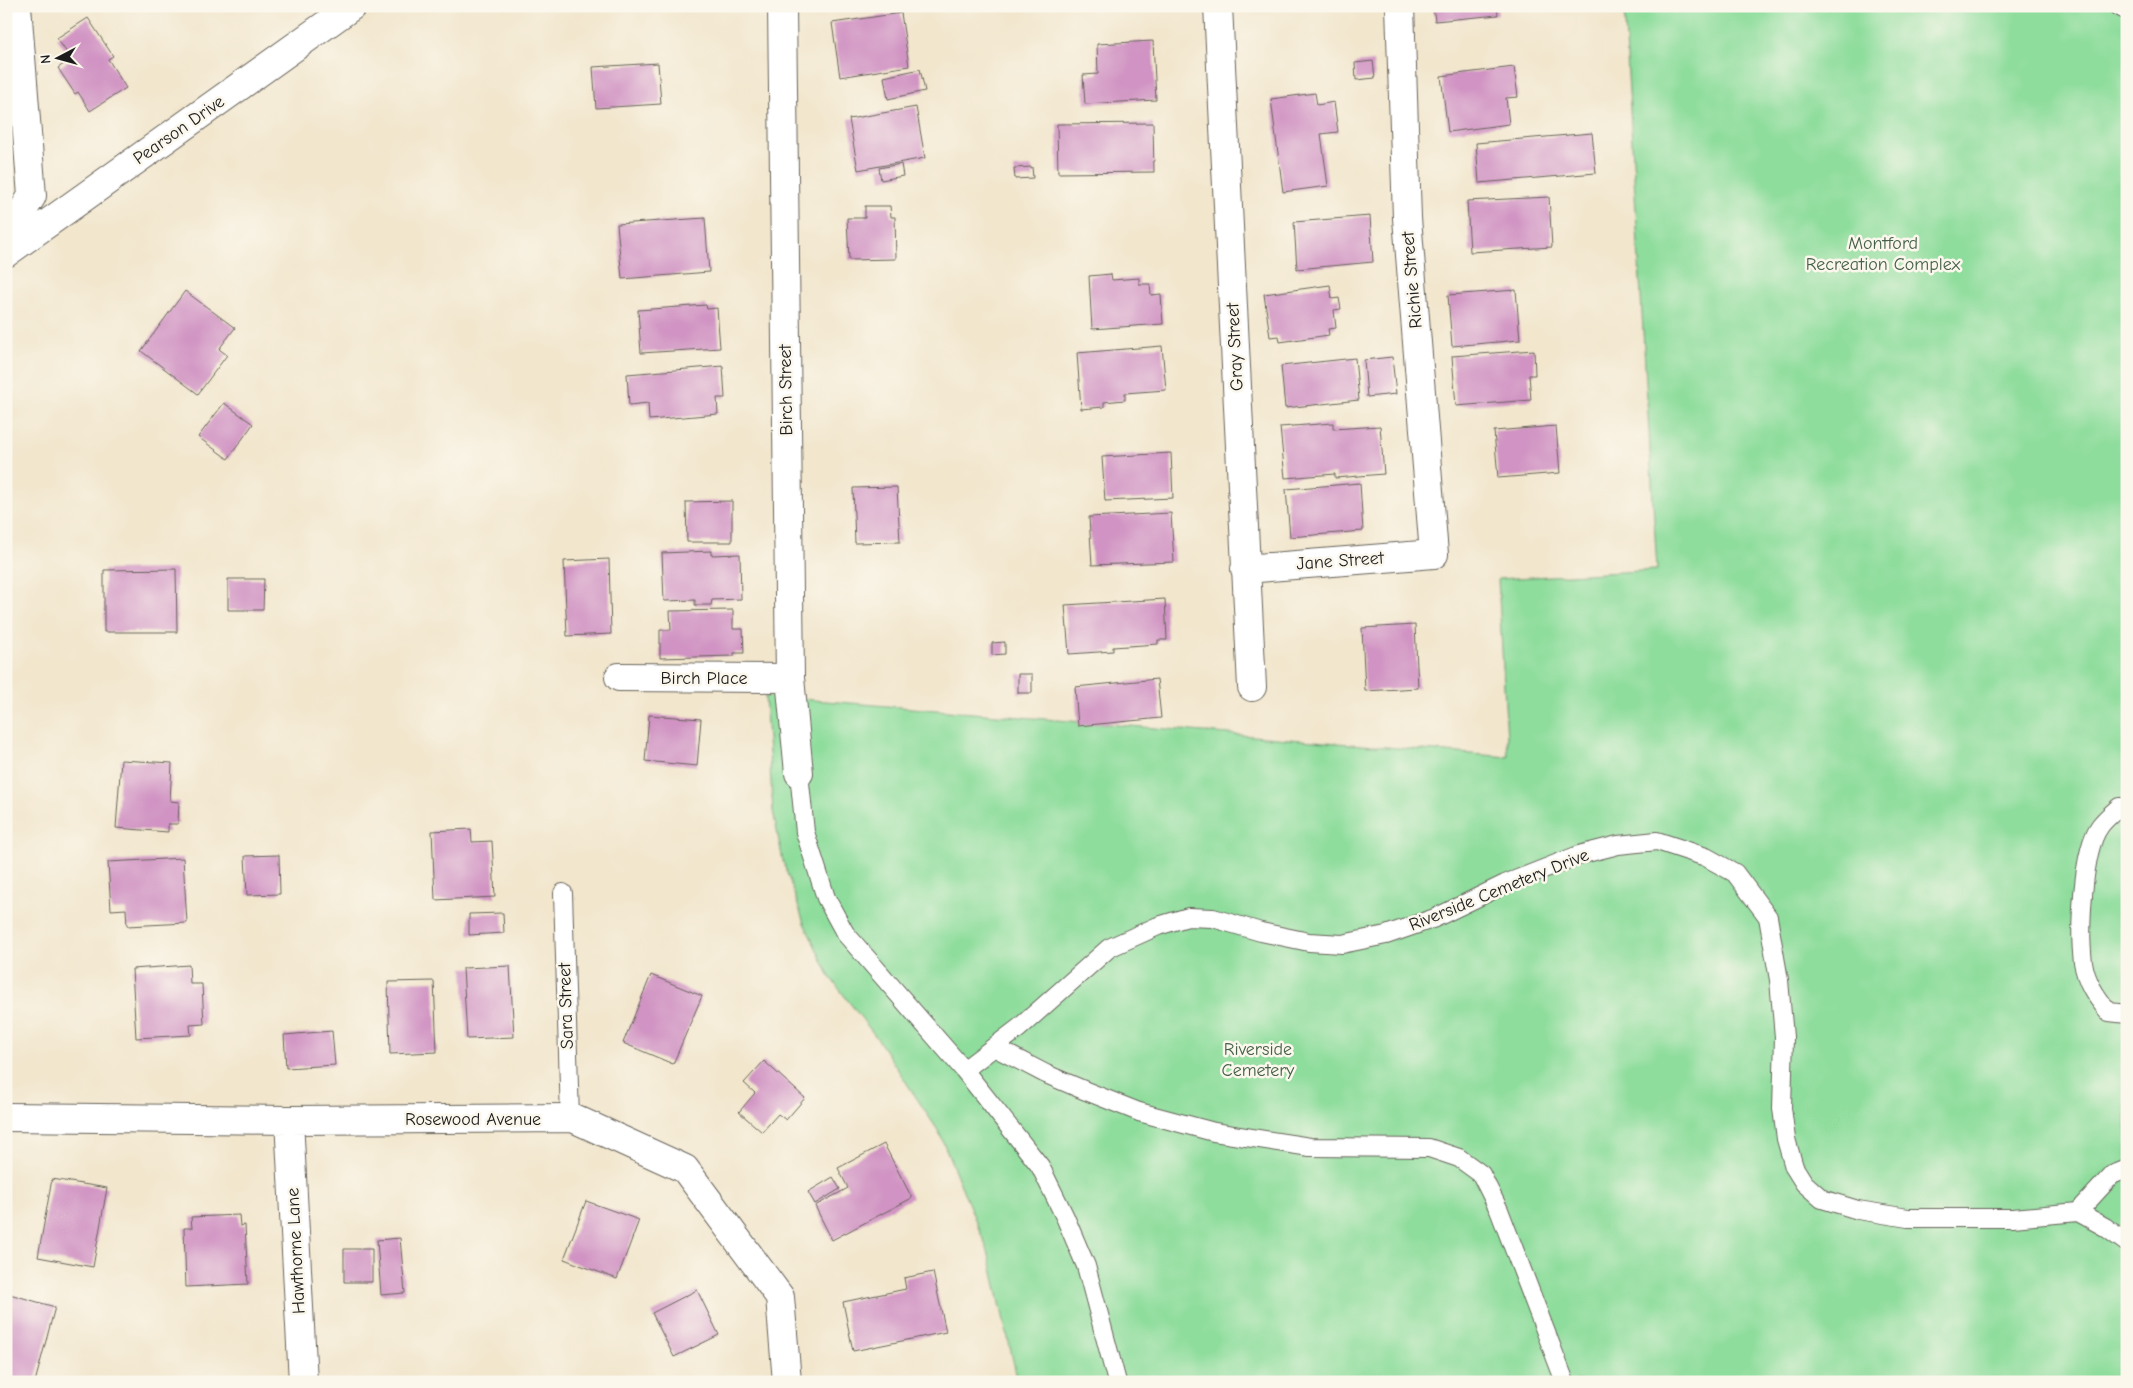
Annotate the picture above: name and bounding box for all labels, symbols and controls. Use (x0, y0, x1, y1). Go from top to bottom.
north arrow (32, 32, 82, 82)
text: N (37, 54, 54, 65)
street label: Pearson Drive (129, 91, 229, 169)
street label: Richie Street (1397, 230, 1427, 329)
park label: Montford Recreation Complex (1806, 233, 1961, 275)
street label: Gray Street (1222, 302, 1248, 392)
street label: Birch Street (775, 343, 797, 436)
street label: Jane Street (1296, 547, 1385, 575)
street label: Birch Place (660, 668, 748, 689)
street label: Riverside Cemetery Drive (1406, 844, 1592, 936)
street label: Sara Street (554, 962, 578, 1050)
park label: Riverside Cemetery (1222, 1039, 1295, 1081)
street label: Rosewood Avenue (405, 1109, 541, 1130)
street label: Hawthorne Lane (282, 1187, 310, 1315)

